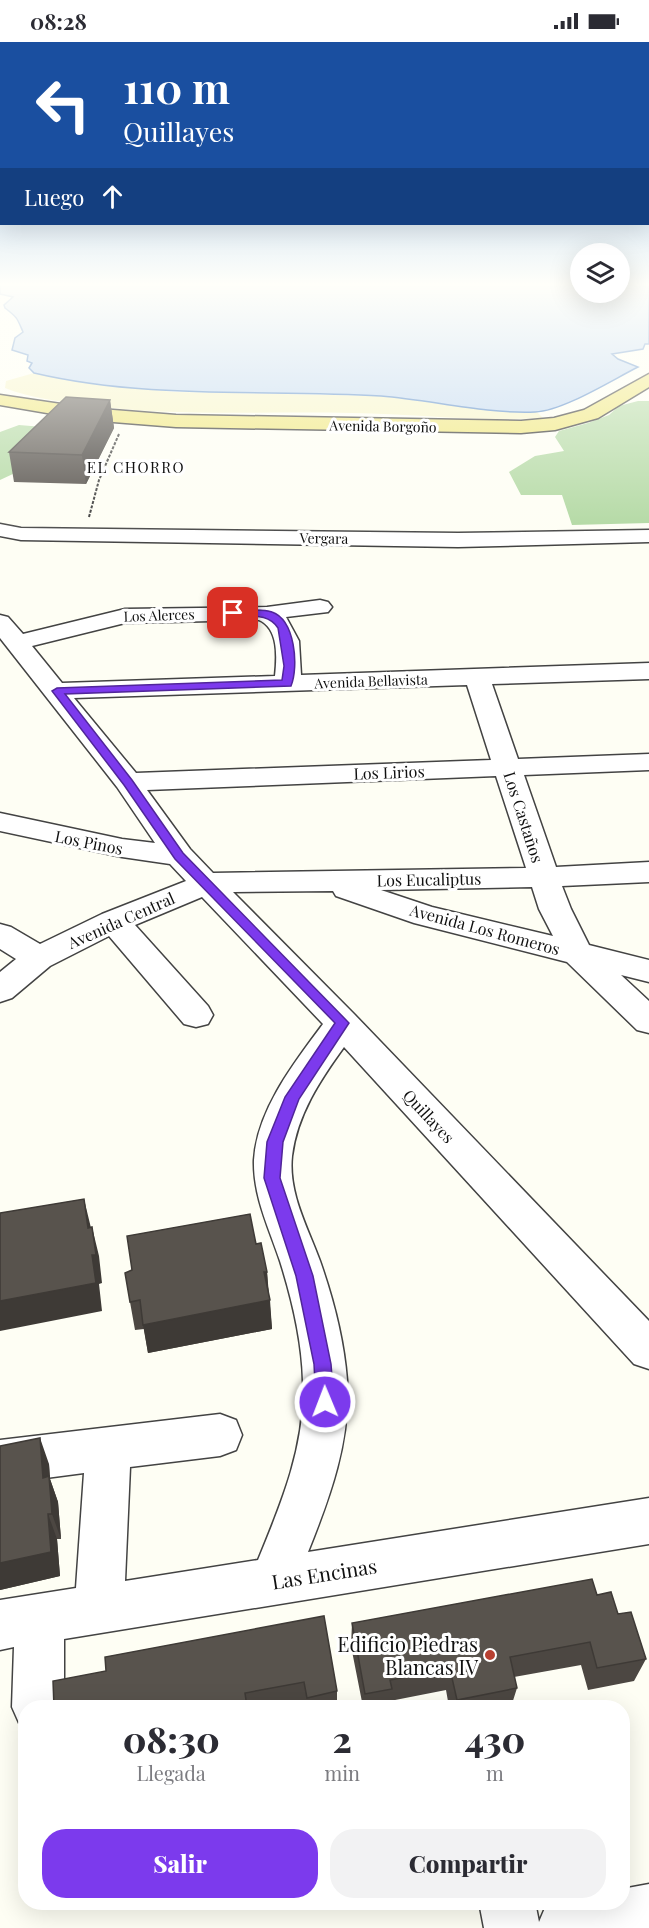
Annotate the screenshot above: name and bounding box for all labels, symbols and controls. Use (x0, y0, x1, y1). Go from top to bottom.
text: 08:28 (30, 6, 87, 36)
text: 110 m (123, 59, 230, 115)
icon: left (24, 66, 102, 144)
text: Quillayes (123, 113, 234, 149)
icon: ahead (96, 180, 129, 213)
text: Luego (24, 182, 84, 212)
map controls (570, 243, 630, 303)
button: layers (570, 243, 630, 303)
street label: Avenida Borgoño (328, 416, 437, 436)
district label: EL CHORRO (87, 457, 185, 477)
street label: Vergara (298, 528, 349, 548)
pin (207, 587, 258, 638)
icon: arrive (216, 596, 249, 629)
street label: Los Alerces (123, 604, 195, 626)
street label: Avenida Bellavista (313, 670, 428, 693)
street label: Los Lirios (353, 760, 425, 784)
street label: Los Castaños (499, 769, 549, 865)
street label: Los Pinos (53, 825, 125, 859)
street label: Los Eucaliptus (376, 868, 482, 890)
street label: Avenida Central (63, 887, 178, 953)
street label: Avenida Los Romeros (407, 899, 562, 959)
street label: Quillayes (399, 1085, 459, 1147)
position arrow (293, 1370, 357, 1434)
street label: Las Encinas (269, 1551, 379, 1595)
place label: Edificio Piedras Blancas IV (337, 1630, 478, 1680)
marker: Edificio Piedras Blancas IV (483, 1648, 497, 1662)
text: 08:30 (123, 1714, 220, 1762)
text: 2 (332, 1714, 352, 1762)
text: 430 (465, 1714, 525, 1762)
text: Llegada (137, 1759, 206, 1786)
text: min (324, 1759, 360, 1786)
text: m (486, 1759, 504, 1786)
button: Salir (42, 1829, 318, 1898)
button: Compartir (330, 1829, 606, 1898)

